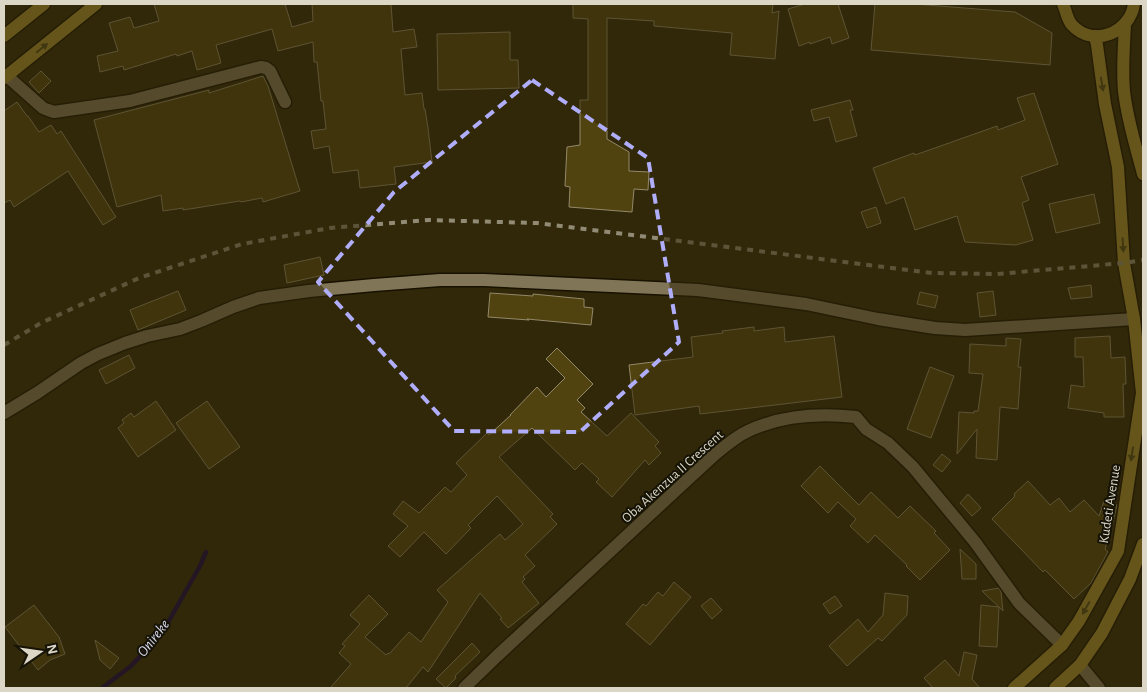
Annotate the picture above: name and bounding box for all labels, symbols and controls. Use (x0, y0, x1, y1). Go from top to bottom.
one-way arrow (35, 42, 48, 53)
one-way arrow (1098, 77, 1106, 93)
one-way arrow (1119, 237, 1127, 253)
street label: Oba Akenzua II Crescent (619, 427, 726, 526)
one-way arrow (1128, 447, 1136, 463)
street label: Kudeti Avenue (1097, 464, 1123, 544)
one-way arrow (1082, 600, 1090, 615)
water label: Onireke (134, 617, 173, 660)
north arrow (15, 627, 65, 677)
text: N (44, 643, 60, 656)

